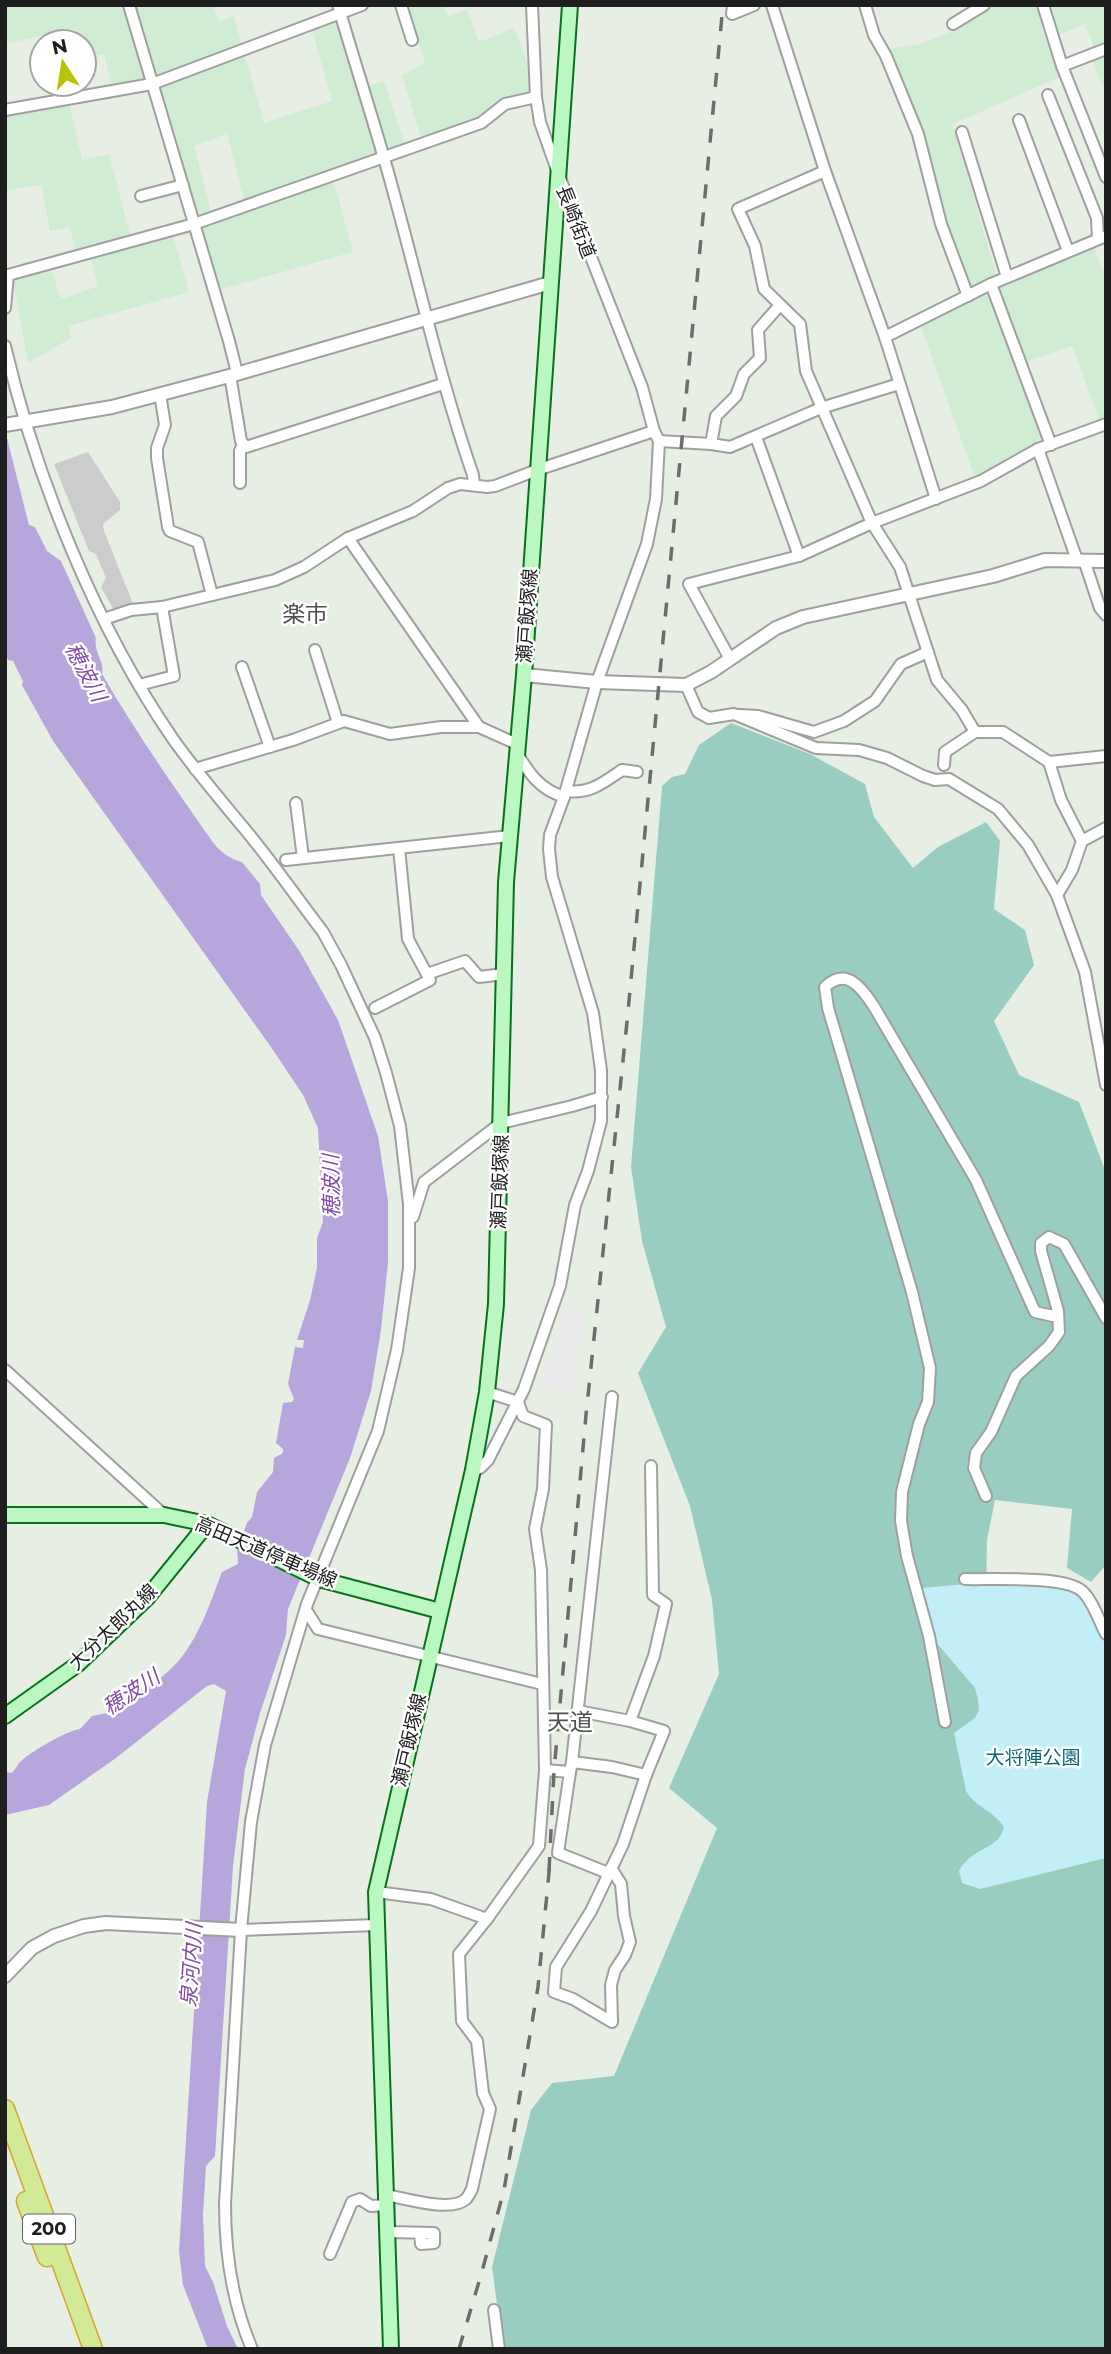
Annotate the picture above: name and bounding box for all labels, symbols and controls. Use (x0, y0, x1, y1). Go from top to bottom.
north arrow (28, 28, 98, 98)
text: N (50, 34, 69, 60)
street label: 長崎街道 (552, 182, 600, 262)
street label: 瀬戸飯塚線 (512, 568, 542, 664)
district label: 楽市 (282, 600, 328, 628)
water label: 穂波川 (60, 638, 113, 707)
street label: 瀬戸飯塚線 (487, 1134, 513, 1230)
water label: 穂波川 (318, 1152, 344, 1218)
street label: 高田天道停車場線 (192, 1512, 340, 1592)
street label: 大分太郎丸線 (64, 1579, 162, 1675)
water label: 穂波川 (98, 1663, 166, 1720)
street label: 瀬戸飯塚線 (387, 1691, 431, 1789)
district label: 天道 (547, 1708, 593, 1736)
park label: 大将陣公園 (985, 1746, 1081, 1769)
water label: 泉河内川 (176, 1920, 207, 2008)
road number: 200 (23, 2214, 75, 2244)

